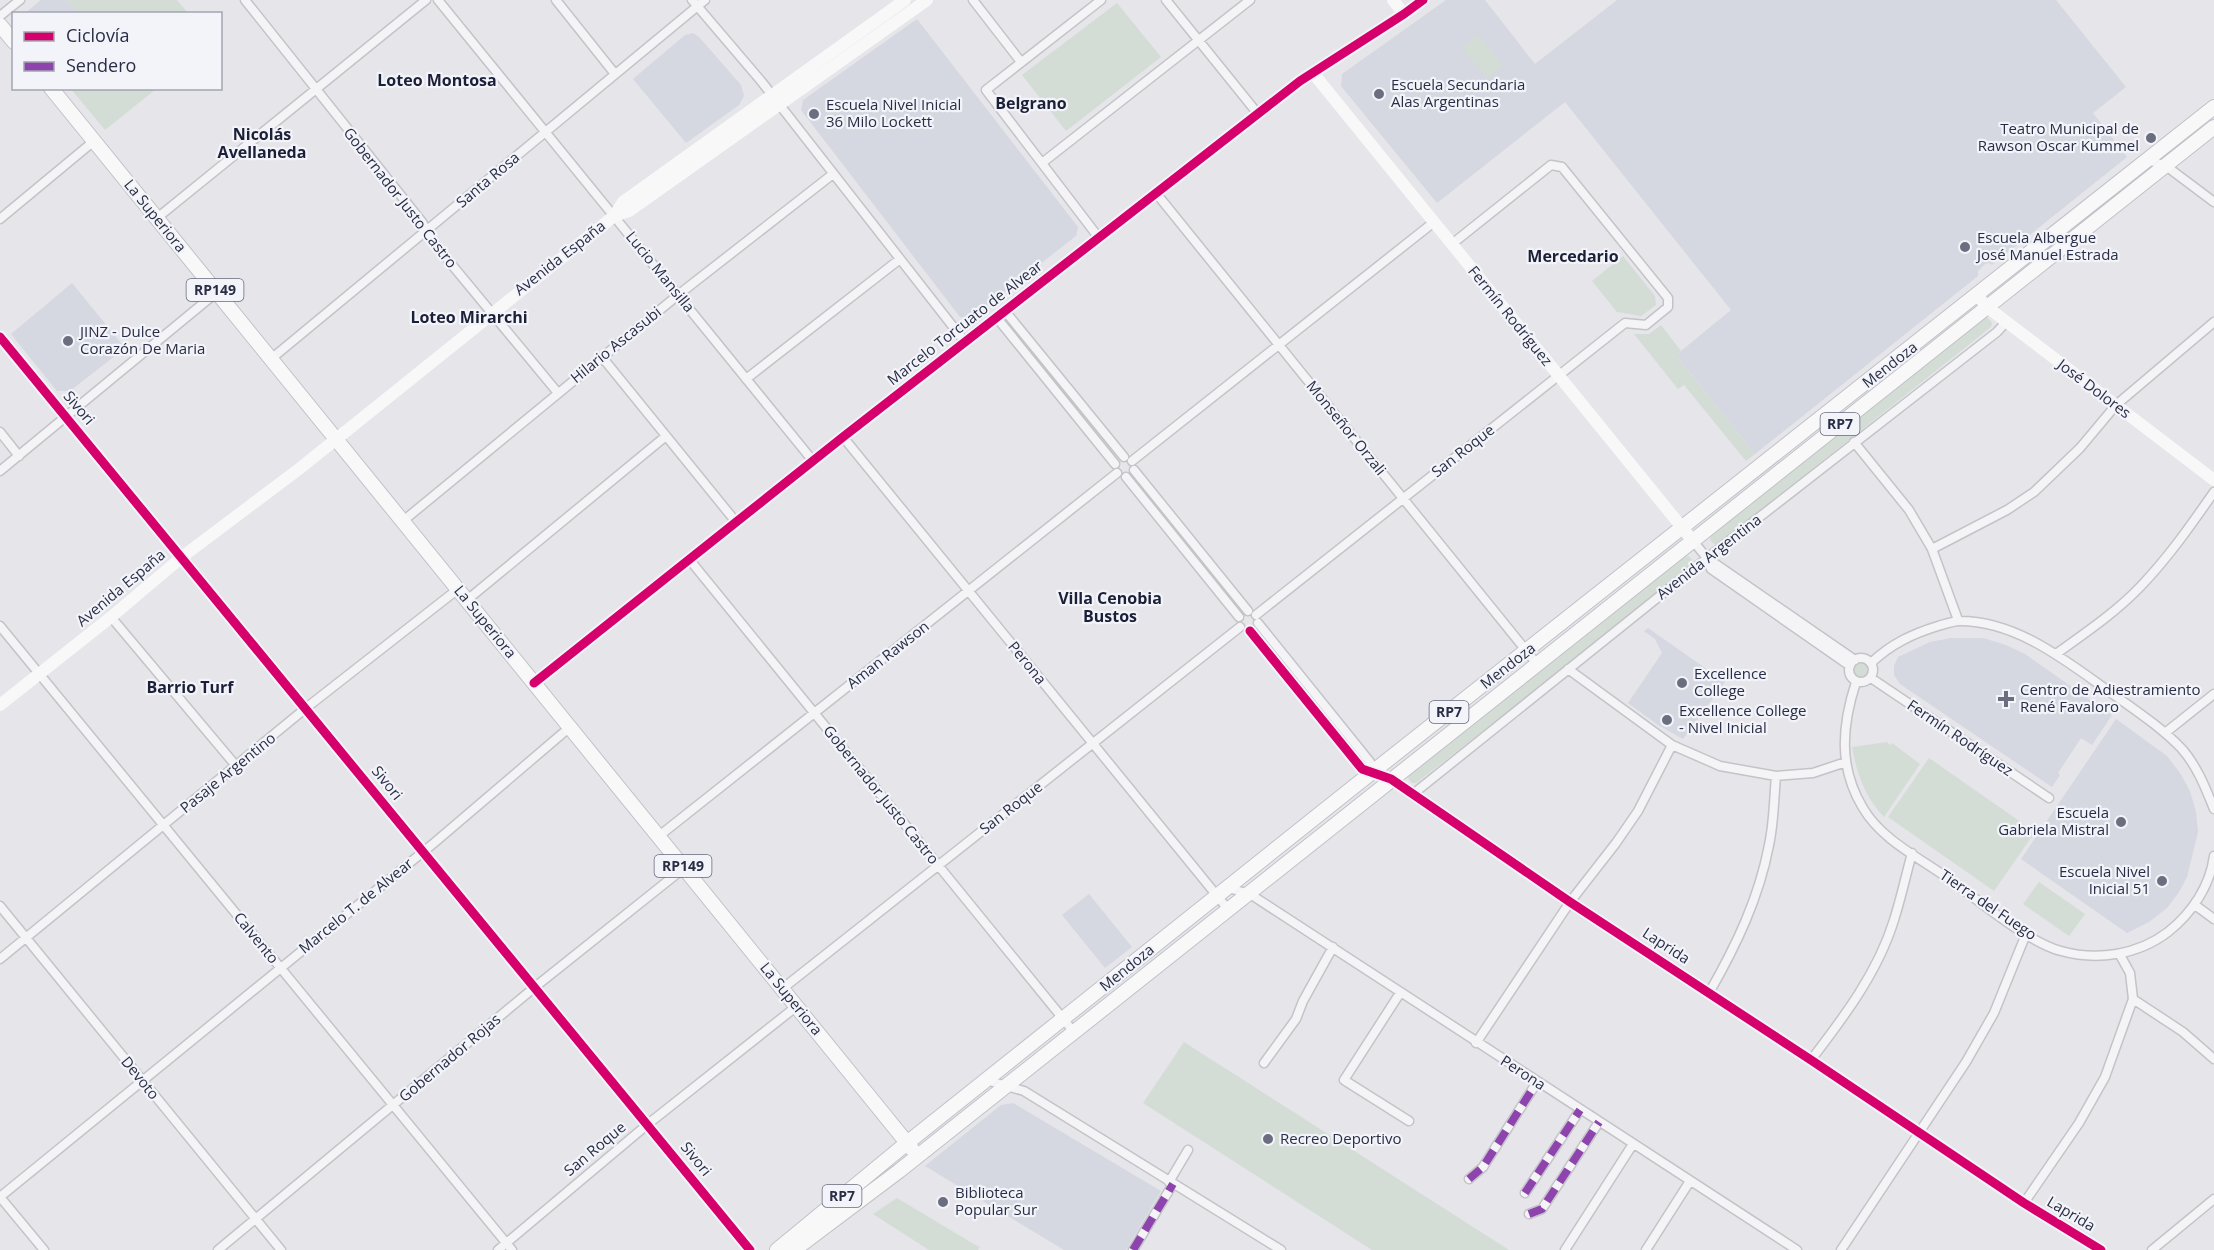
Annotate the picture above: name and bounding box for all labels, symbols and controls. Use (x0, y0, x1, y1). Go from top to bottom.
legend (12, 12, 222, 90)
text: Ciclovía (66, 23, 129, 47)
text: Sendero (66, 53, 136, 77)
district label: Loteo Montosa (377, 69, 497, 91)
place label: Escuela Secundaria Alas Argentinas (1391, 74, 1525, 111)
marker: Escuela Secundaria Alas Argentinas (1372, 87, 1386, 101)
district label: Belgrano (995, 92, 1067, 114)
place label: Escuela Nivel Inicial 36 Milo Lockett (826, 94, 961, 131)
marker: Escuela Nivel Inicial 36 Milo Lockett (807, 107, 821, 121)
place label: Teatro Municipal de Rawson Oscar Kummel (1978, 118, 2139, 155)
district label: Nicolás Avellaneda (218, 123, 306, 163)
street label: Gobernador Justo Castro (339, 123, 462, 272)
marker: Teatro Municipal de Rawson Oscar Kummel (2144, 131, 2158, 145)
street label: Santa Rosa (451, 147, 523, 212)
street label: La Superiora (120, 175, 191, 256)
street label: Avenida España (510, 215, 609, 299)
street label: Lucio Mansilla (622, 227, 700, 316)
place label: Escuela Albergue José Manuel Estrada (1975, 227, 2119, 264)
marker: Escuela Albergue José Manuel Estrada (1958, 240, 1972, 254)
district label: Mercedario (1527, 245, 1619, 267)
street label: Marcelo Torcuato de Alvear (883, 255, 1046, 389)
street label: Fermín Rodríguez (1464, 261, 1557, 370)
road number: RP149 (186, 279, 244, 301)
street label: Hilario Ascasubi (566, 301, 665, 387)
district label: Loteo Mirarchi (410, 306, 528, 328)
place label: JINZ - Dulce Corazón De Maria (78, 321, 205, 358)
marker: JINZ - Dulce Corazón De Maria (61, 334, 75, 348)
street label: Mendoza (1858, 336, 1921, 392)
street label: José Dolores (2052, 353, 2135, 422)
street label: Monseñor Orzali (1302, 376, 1391, 479)
street label: Sivori (60, 386, 100, 429)
road number: RP7 (1820, 413, 1860, 435)
street label: San Roque (1427, 419, 1498, 481)
street label: Avenida Argentina (1652, 509, 1765, 603)
street label: Avenida España (72, 544, 169, 630)
street label: La Superiora (450, 581, 521, 662)
district label: Villa Cenobia Bustos (1058, 587, 1162, 627)
street label: Aman Rawson (842, 616, 933, 693)
street label: Perona (1004, 637, 1051, 688)
street label: Mendoza (1476, 637, 1539, 693)
place label: Excellence College (1694, 663, 1767, 700)
district label: Barrio Turf (146, 676, 234, 698)
marker: Excellence College (1675, 676, 1689, 690)
place label: Centro de Adiestramiento René Favaloro (2020, 679, 2200, 716)
marker: Centro de Adiestramiento René Favaloro (1997, 690, 2015, 708)
street label: Fermín Rodríguez (1904, 694, 2017, 780)
place label: Excellence College - Nivel Inicial (1679, 700, 1807, 737)
road number: RP7 (1430, 701, 1468, 723)
marker: Excellence College - Nivel Inicial (1660, 713, 1674, 727)
street label: Gobernador Justo Castro (819, 721, 944, 868)
street label: Pasaje Argentino (175, 727, 279, 817)
street label: Sivori (368, 761, 408, 804)
street label: San Roque (975, 776, 1046, 838)
place label: Escuela Gabriela Mistral (1998, 802, 2109, 839)
marker: Escuela Gabriela Mistral (2114, 815, 2128, 829)
street label: Marcelo T. de Alvear (294, 853, 417, 958)
road number: RP149 (654, 855, 712, 877)
place label: Escuela Nivel Inicial 51 (2059, 861, 2150, 898)
street label: Tierra del Fuego (1936, 864, 2041, 944)
marker: Escuela Nivel Inicial 51 (2155, 874, 2169, 888)
street label: Calvento (230, 907, 284, 967)
street label: Laprida (1639, 922, 1694, 968)
street label: Mendoza (1095, 939, 1158, 995)
street label: La Superiora (756, 958, 827, 1039)
street label: Gobernador Rojas (394, 1009, 504, 1106)
street label: Perona (1497, 1050, 1550, 1094)
street label: Devoto (117, 1052, 164, 1103)
street label: San Roque (559, 1117, 629, 1180)
place label: Recreo Deportivo (1280, 1128, 1402, 1148)
marker: Recreo Deportivo (1261, 1132, 1275, 1146)
street label: Sivori (677, 1137, 717, 1180)
place label: Biblioteca Popular Sur (955, 1182, 1037, 1219)
road number: RP7 (822, 1185, 862, 1207)
street label: Laprida (2044, 1191, 2099, 1235)
marker: Biblioteca Popular Sur (936, 1195, 950, 1209)

